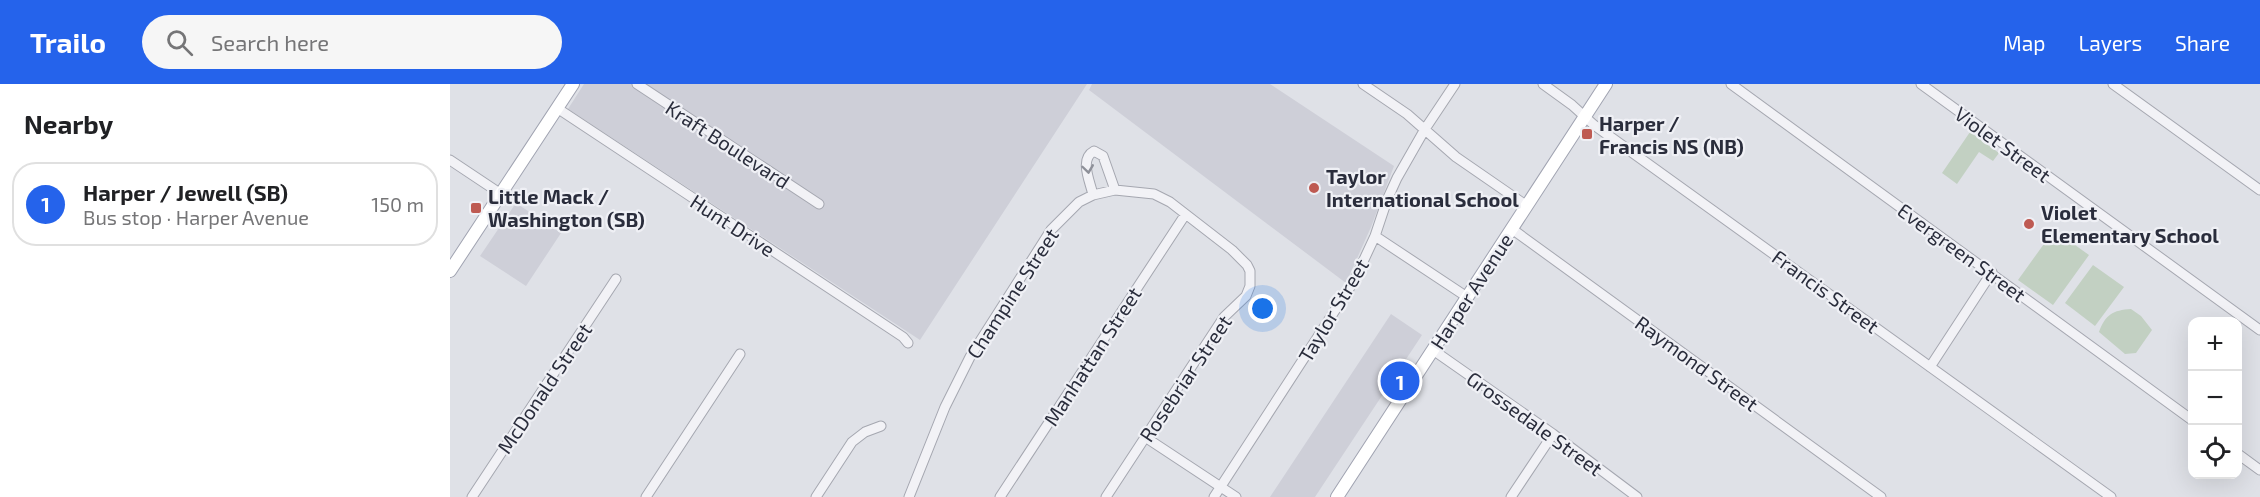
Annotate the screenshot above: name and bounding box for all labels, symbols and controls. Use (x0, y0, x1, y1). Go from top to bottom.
search box (142, 15, 562, 69)
text: Trailo (30, 25, 106, 59)
icon: search (163, 26, 196, 59)
text: Search here (211, 29, 329, 55)
text: Map (2003, 30, 2045, 55)
text: Layers (2078, 30, 2142, 55)
text: Share (2175, 30, 2230, 55)
street label: Kraft Boulevard (661, 95, 795, 193)
street label: Violet Street (1950, 101, 2056, 187)
text: Nearby (24, 108, 113, 139)
place label: Harper / Francis NS (NB) (1599, 111, 1744, 158)
marker: Harper / Francis NS (NB) (1580, 127, 1594, 141)
one-way arrow (1081, 164, 1093, 174)
place label: Taylor International School (1326, 164, 1519, 211)
text: Harper / Jewell (SB) (83, 179, 288, 205)
marker: Taylor International School (1307, 181, 1321, 195)
place label: Little Mack / Washington (SB) (488, 184, 645, 231)
street label: Hunt Drive (686, 189, 780, 261)
text: 1 (41, 192, 50, 216)
text: 150 m (371, 192, 424, 216)
street label: Evergreen Street (1893, 197, 2031, 307)
place label: Violet Elementary School (2041, 200, 2219, 248)
marker: Little Mack / Washington (SB) (469, 201, 483, 215)
text: Bus stop · Harper Avenue (83, 205, 309, 229)
marker: Violet Elementary School (2022, 217, 2036, 231)
street label: Champine Street (961, 223, 1063, 363)
street label: Harper Avenue (1425, 229, 1517, 353)
street label: Francis Street (1768, 244, 1884, 338)
street label: Taylor Street (1293, 254, 1373, 366)
street label: Manhattan Street (1038, 282, 1146, 430)
your location (1248, 294, 1277, 323)
street label: Rosebriar Street (1134, 310, 1236, 446)
street label: Raymond Street (1631, 310, 1763, 416)
map controls (2188, 317, 2242, 479)
button: + (2188, 317, 2242, 371)
street label: McDonald Street (492, 318, 597, 458)
pin: 1 (1380, 358, 1420, 404)
street label: Grossedale Street (1462, 366, 1608, 481)
button: − (2188, 371, 2242, 425)
button: locate (2188, 425, 2242, 479)

